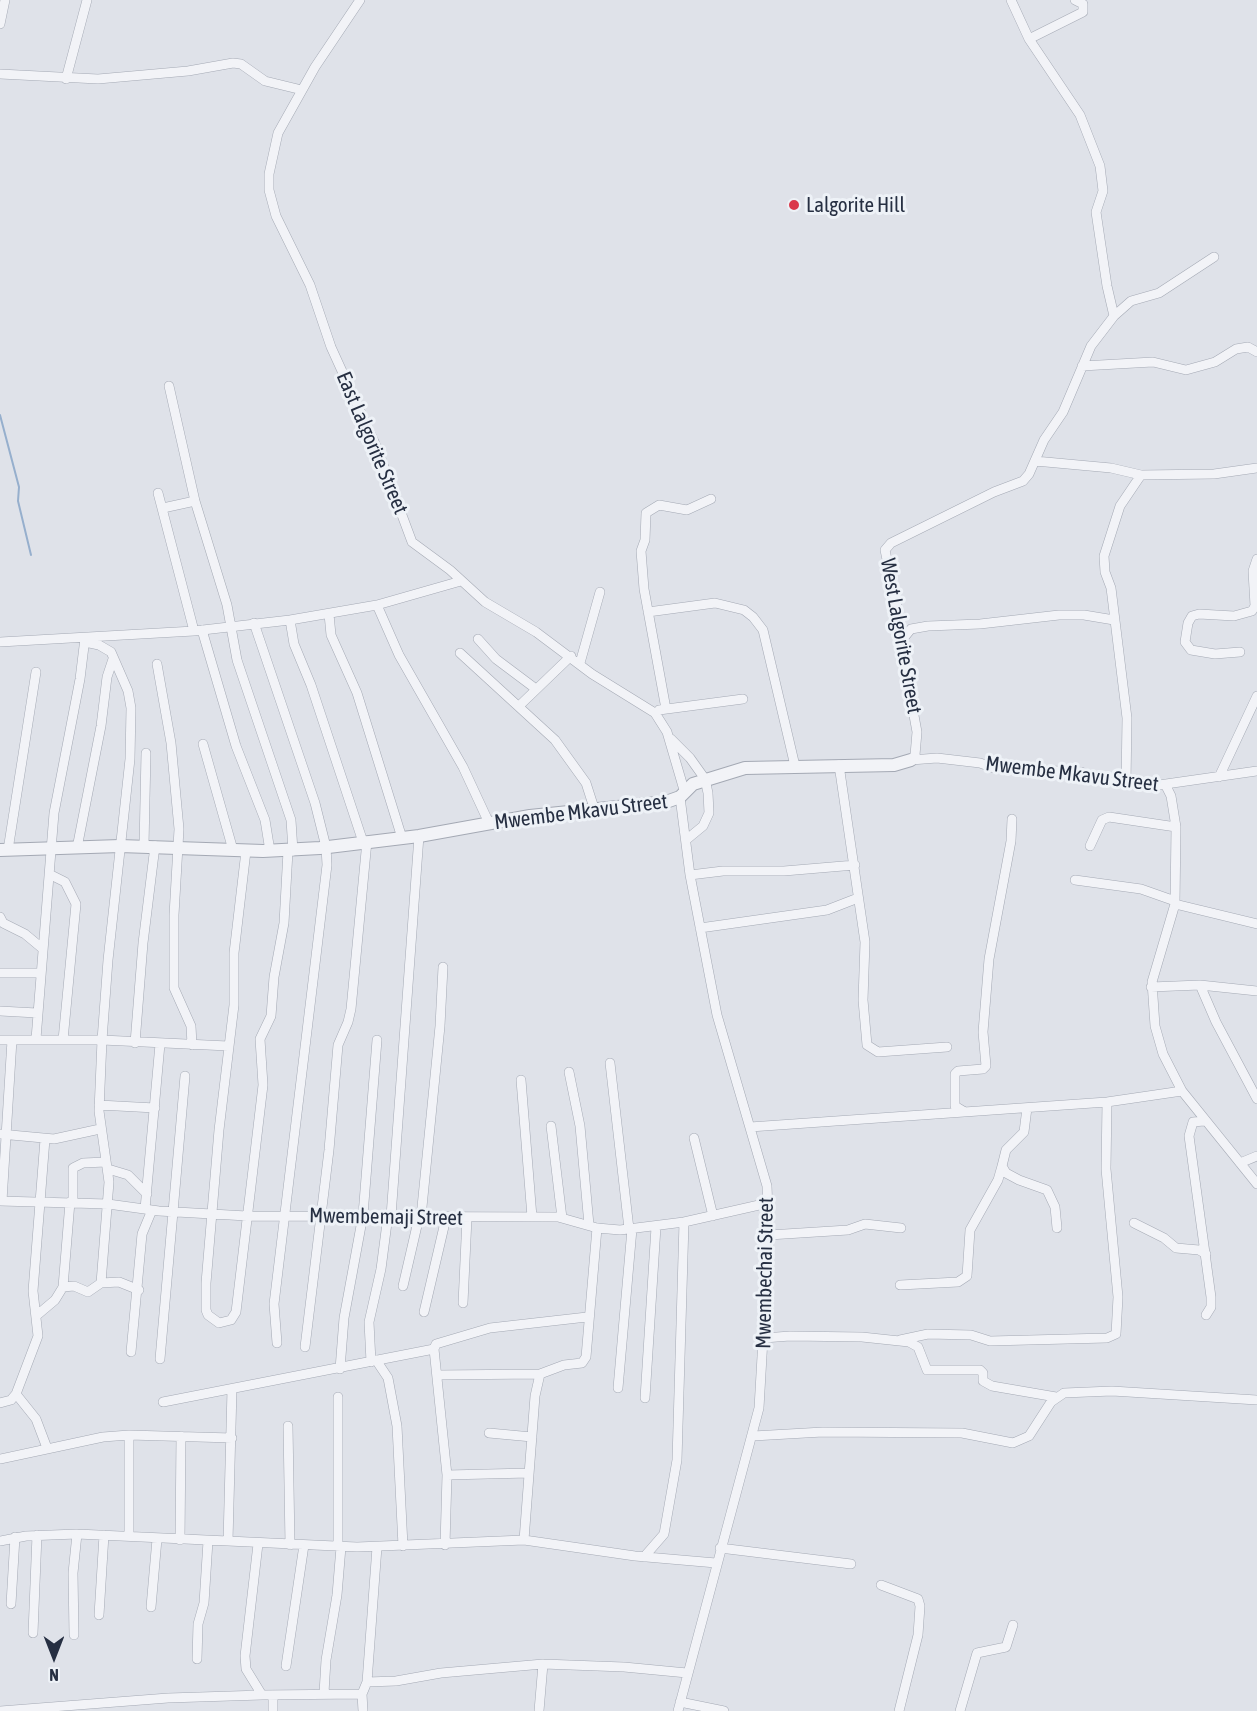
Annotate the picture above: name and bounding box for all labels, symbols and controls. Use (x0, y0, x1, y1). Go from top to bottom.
place label: Lalgorite Hill (806, 192, 905, 218)
marker: Lalgorite Hill (787, 198, 801, 212)
street label: East Lalgorite Street (331, 368, 413, 518)
street label: West Lalgorite Street (875, 556, 927, 716)
street label: Mwembe Mkavu Street (984, 751, 1160, 797)
street label: Mwembe Mkavu Street (493, 789, 669, 835)
street label: Mwembechai Street (751, 1197, 779, 1349)
street label: Mwembemaji Street (309, 1203, 463, 1231)
north arrow (24, 1627, 84, 1687)
text: N (49, 1666, 59, 1684)

